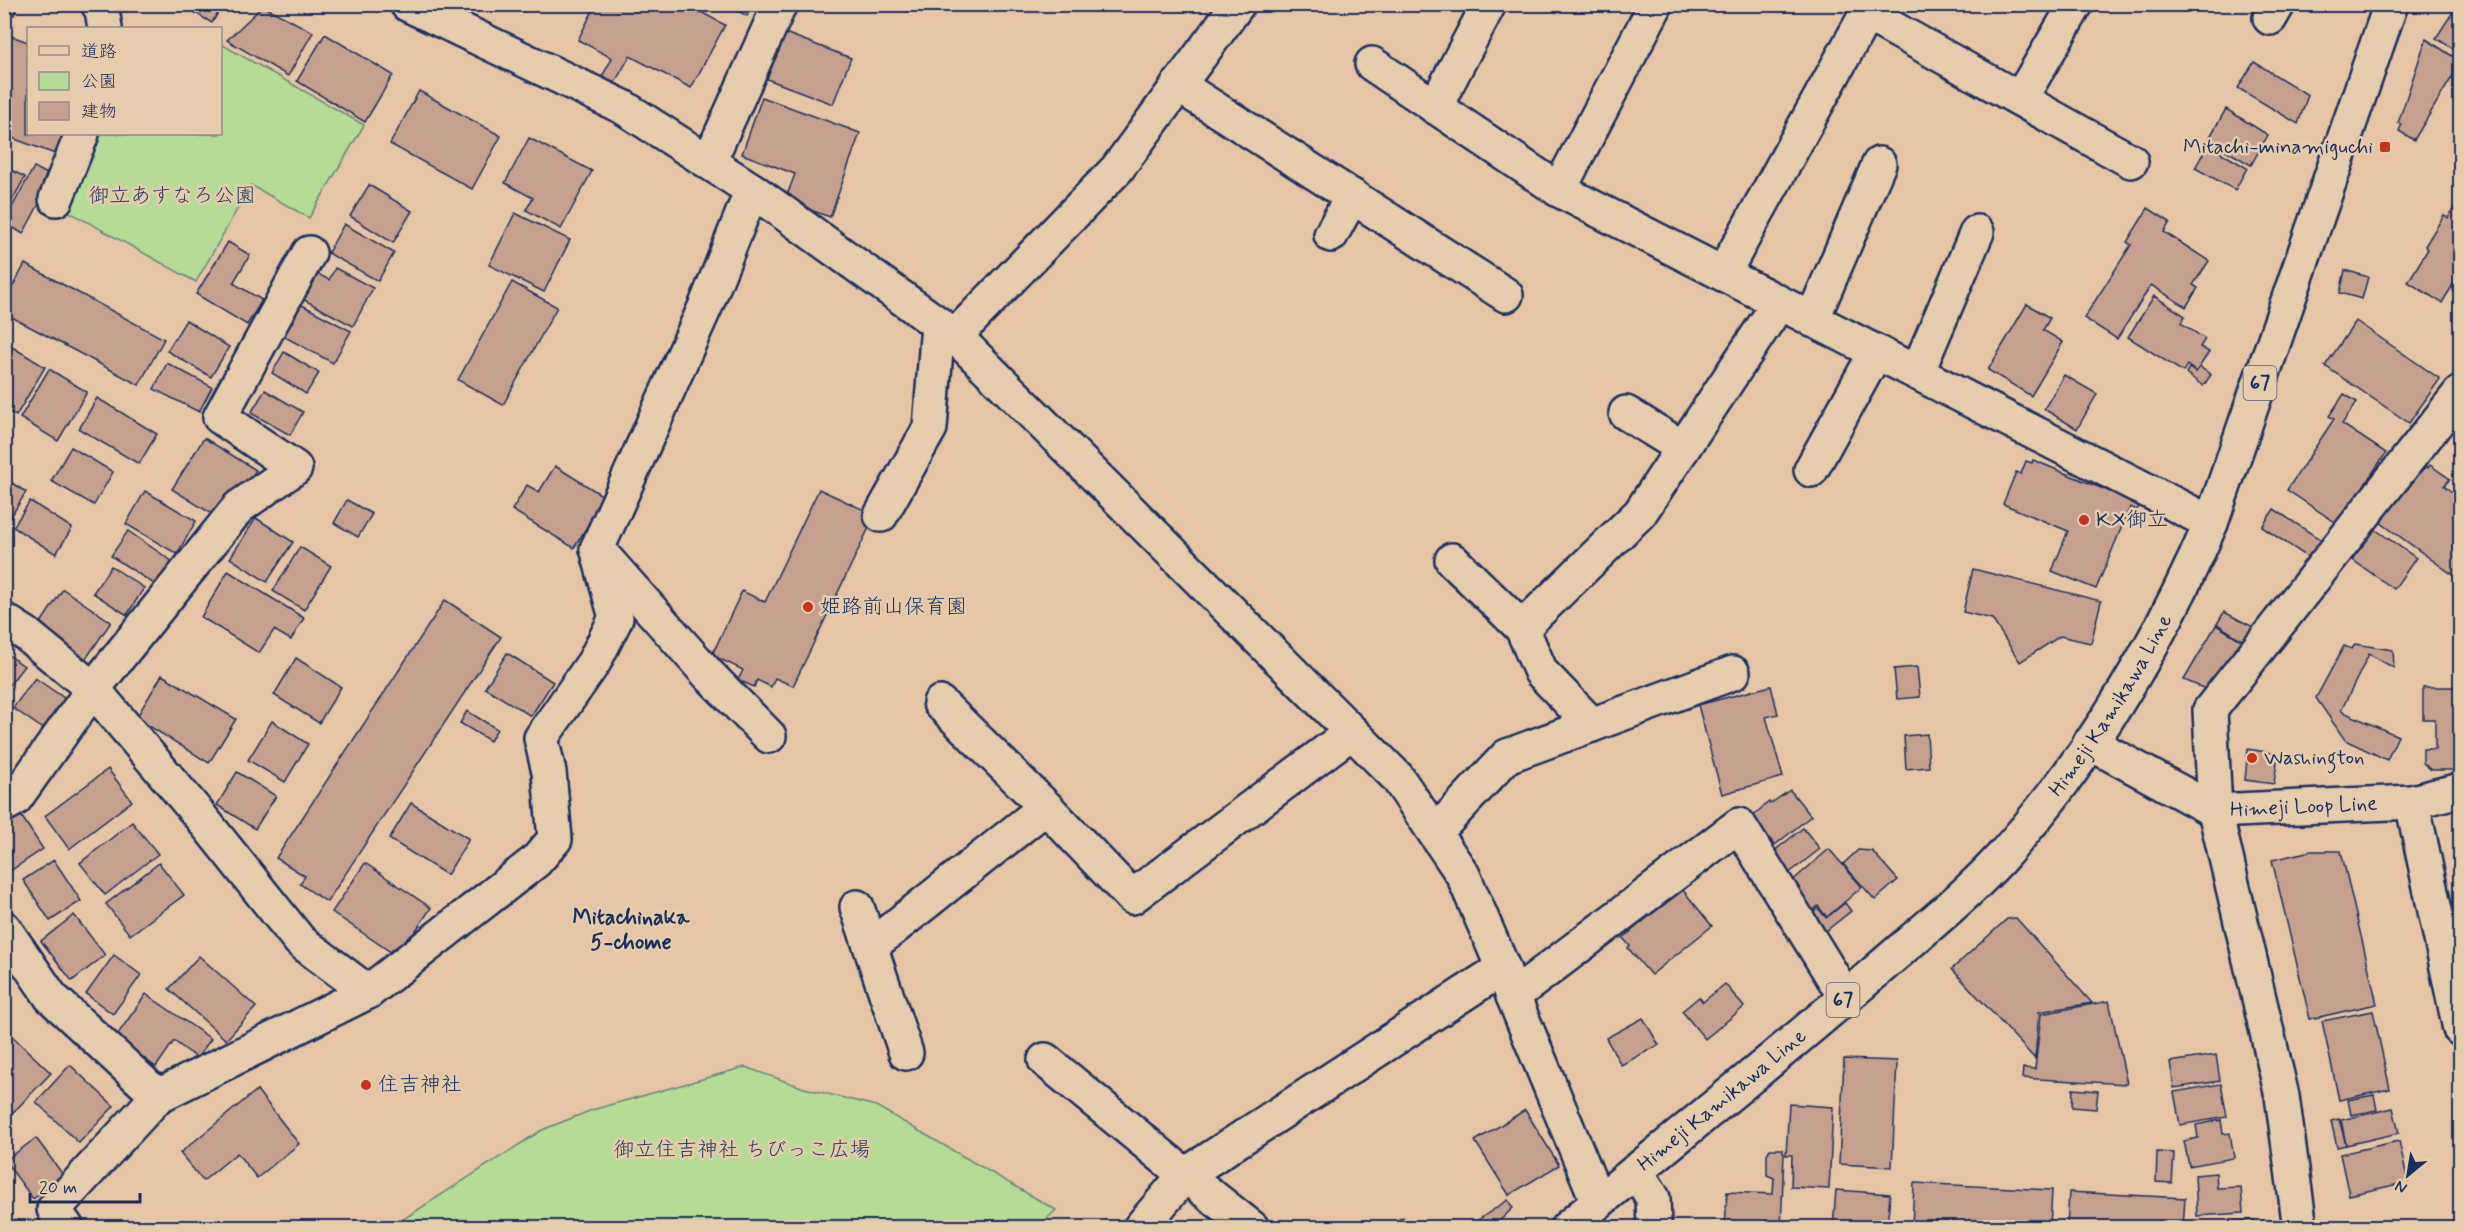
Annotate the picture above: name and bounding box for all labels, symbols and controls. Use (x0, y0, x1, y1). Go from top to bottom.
legend (27, 27, 222, 135)
text: 道路 (81, 40, 117, 64)
text: 公園 (81, 70, 117, 94)
text: 建物 (81, 100, 117, 124)
place label: Mitachi-minamiguchi (2183, 133, 2373, 161)
marker: Mitachi-minamiguchi (2378, 140, 2392, 154)
park label: 御立あすなろ公園 (88, 182, 256, 210)
road number: 67 (2244, 366, 2276, 400)
place label: KX御立 (2096, 506, 2168, 534)
marker: KX御立 (2077, 513, 2091, 527)
place label: 姫路前山保育園 (820, 593, 967, 621)
marker: 姫路前山保育園 (801, 600, 815, 614)
street label: Himeji Kamikawa Line (2043, 609, 2179, 803)
place label: Washington (2264, 744, 2365, 774)
marker: Washington (2245, 751, 2259, 765)
street label: Himeji Loop Line (2229, 790, 2378, 824)
district label: Mitachinaka 5-chome (573, 904, 690, 957)
road number: 67 (1826, 983, 1860, 1017)
street label: Himeji Kamikawa Line (1632, 1022, 1813, 1178)
place label: 住吉神社 (378, 1071, 462, 1099)
marker: 住吉神社 (359, 1078, 373, 1092)
park label: 御立住吉神社 ちびっこ広場 (613, 1136, 871, 1164)
north arrow (2378, 1145, 2438, 1205)
scale bar (30, 1166, 140, 1204)
text: N (2391, 1175, 2411, 1198)
text: 20 m (39, 1176, 77, 1200)

